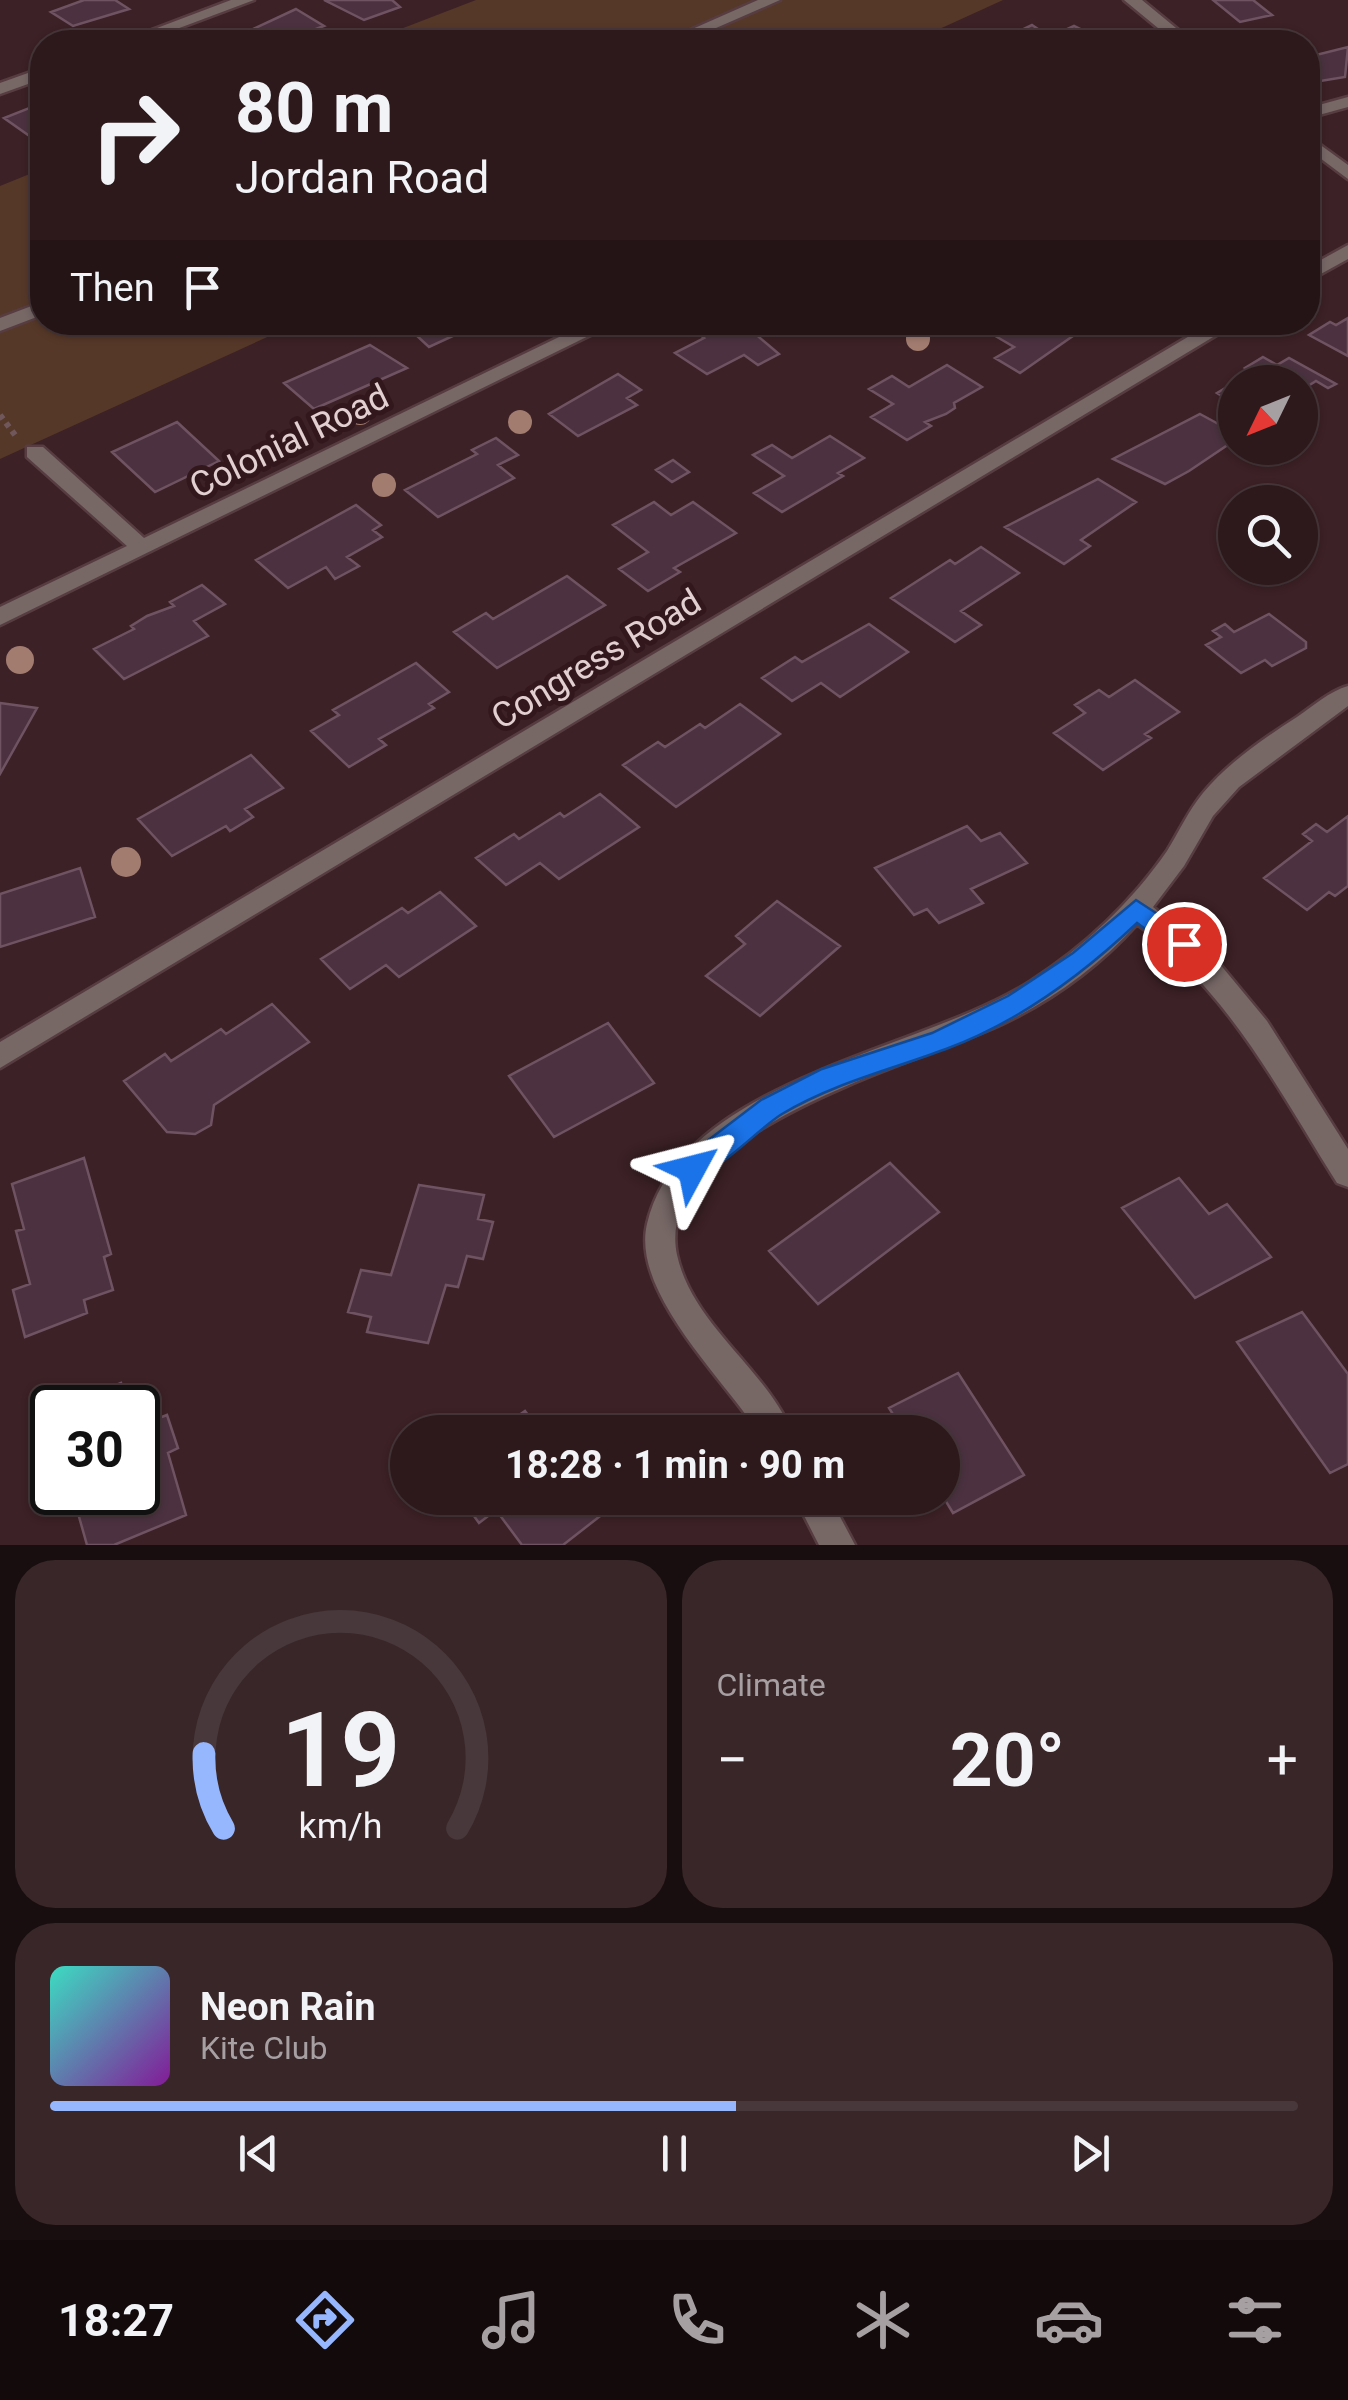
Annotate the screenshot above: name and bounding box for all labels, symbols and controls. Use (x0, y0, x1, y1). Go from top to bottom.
text: 80 m (235, 67, 393, 149)
icon: right (70, 70, 200, 200)
text: Jordan Road (235, 151, 489, 204)
icon: arrive (175, 260, 230, 315)
text: Then (70, 266, 155, 310)
north arrow (1218, 365, 1318, 465)
map controls (1218, 365, 1318, 585)
street label: Colonial Road (183, 376, 395, 507)
button: search (1218, 485, 1318, 585)
street label: Congress Road (484, 581, 708, 738)
pin (1142, 902, 1227, 987)
icon: arrive (1157, 917, 1212, 972)
position arrow (640, 1117, 744, 1221)
speed limit sign: 30 (30, 1385, 160, 1515)
text: 18:28 · 1 min · 90 m (505, 1443, 845, 1487)
text: Climate (717, 1666, 826, 1704)
text: 19 (281, 1690, 400, 1811)
text: 20° (950, 1716, 1065, 1804)
text: − (717, 1728, 748, 1792)
text: + (1267, 1728, 1298, 1792)
text: km/h (299, 1805, 383, 1847)
text: Neon Rain (200, 1985, 376, 2029)
text: Kite Club (200, 2029, 327, 2067)
icon: previous (231, 2126, 286, 2181)
icon: pause (647, 2126, 702, 2181)
icon: next (1063, 2126, 1118, 2181)
icon: directions (290, 2285, 360, 2355)
icon: music (476, 2285, 546, 2355)
icon: phone (662, 2285, 732, 2355)
icon: climate (848, 2285, 918, 2355)
icon: car (1034, 2285, 1104, 2355)
icon: filters (1220, 2285, 1290, 2355)
text: 18:27 (58, 2294, 174, 2347)

